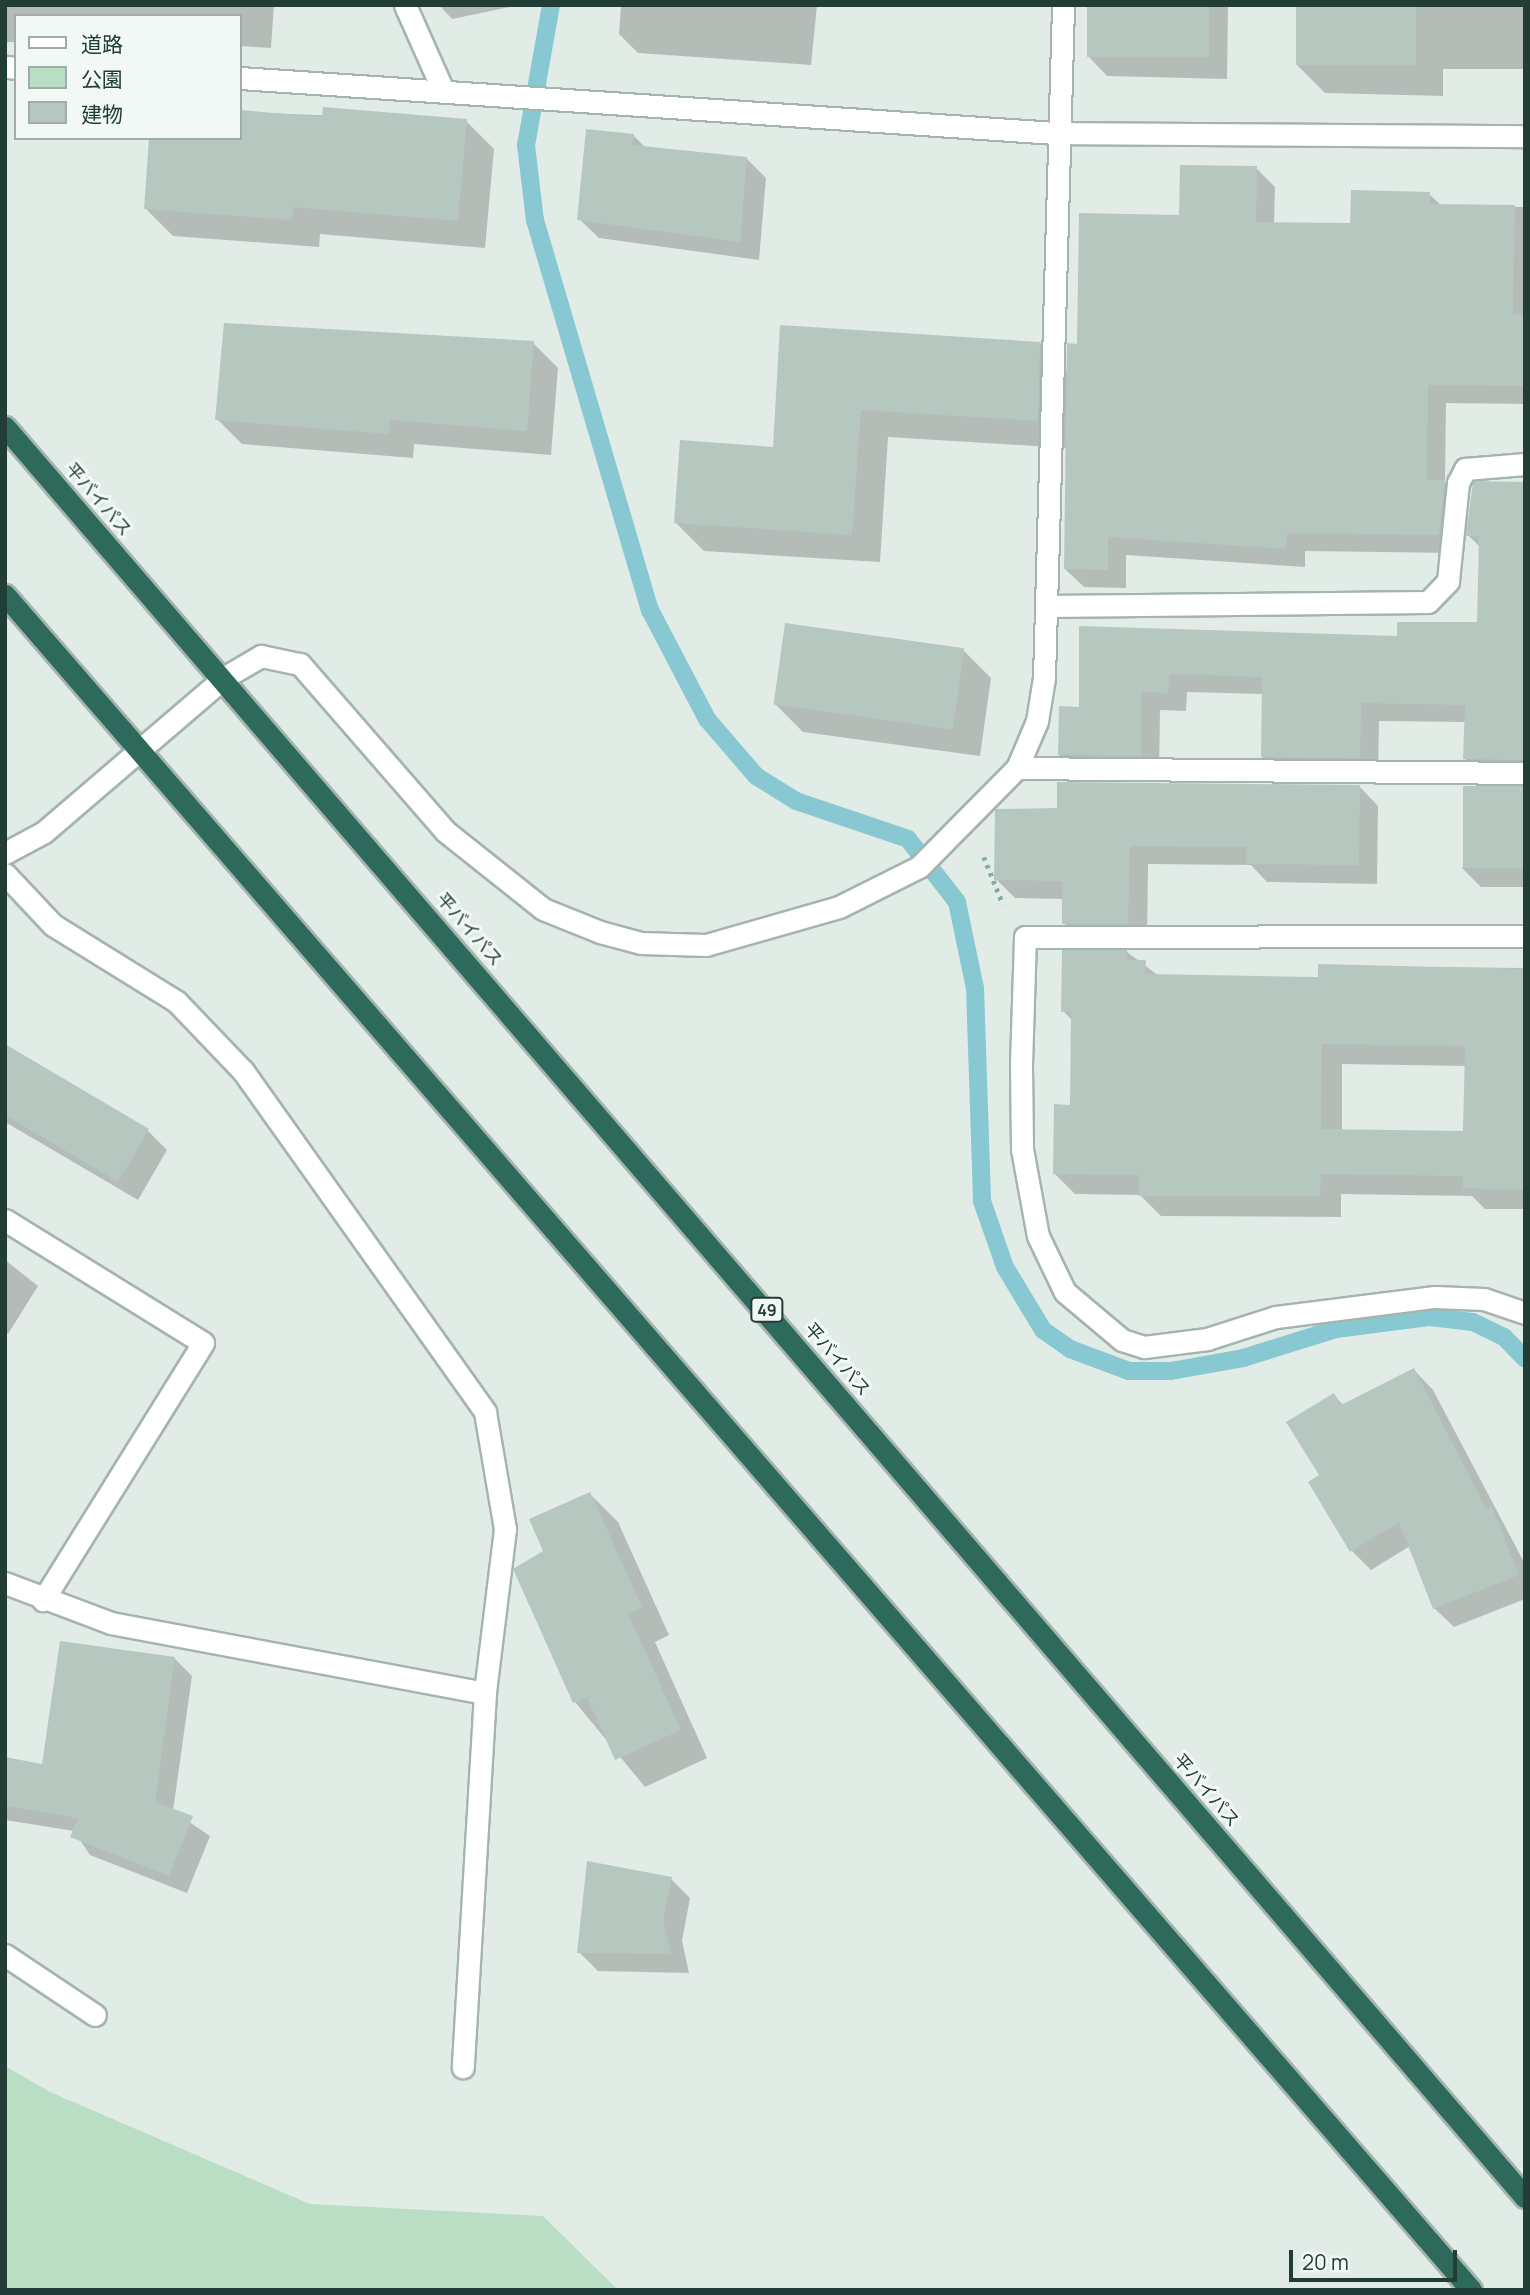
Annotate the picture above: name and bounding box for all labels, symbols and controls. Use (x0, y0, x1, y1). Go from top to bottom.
legend (14, 14, 242, 140)
text: 道路 (81, 30, 123, 58)
text: 公園 (81, 65, 123, 93)
text: 建物 (81, 100, 123, 128)
street label: 平バイパス (61, 458, 137, 540)
street label: 平バイパス (432, 888, 508, 970)
road number: 49 (750, 1298, 784, 1322)
street label: 平バイパス (800, 1318, 876, 1400)
street label: 平バイパス (1169, 1749, 1245, 1831)
scale bar (1292, 2236, 1460, 2280)
text: 20 m (1302, 2248, 1349, 2276)

